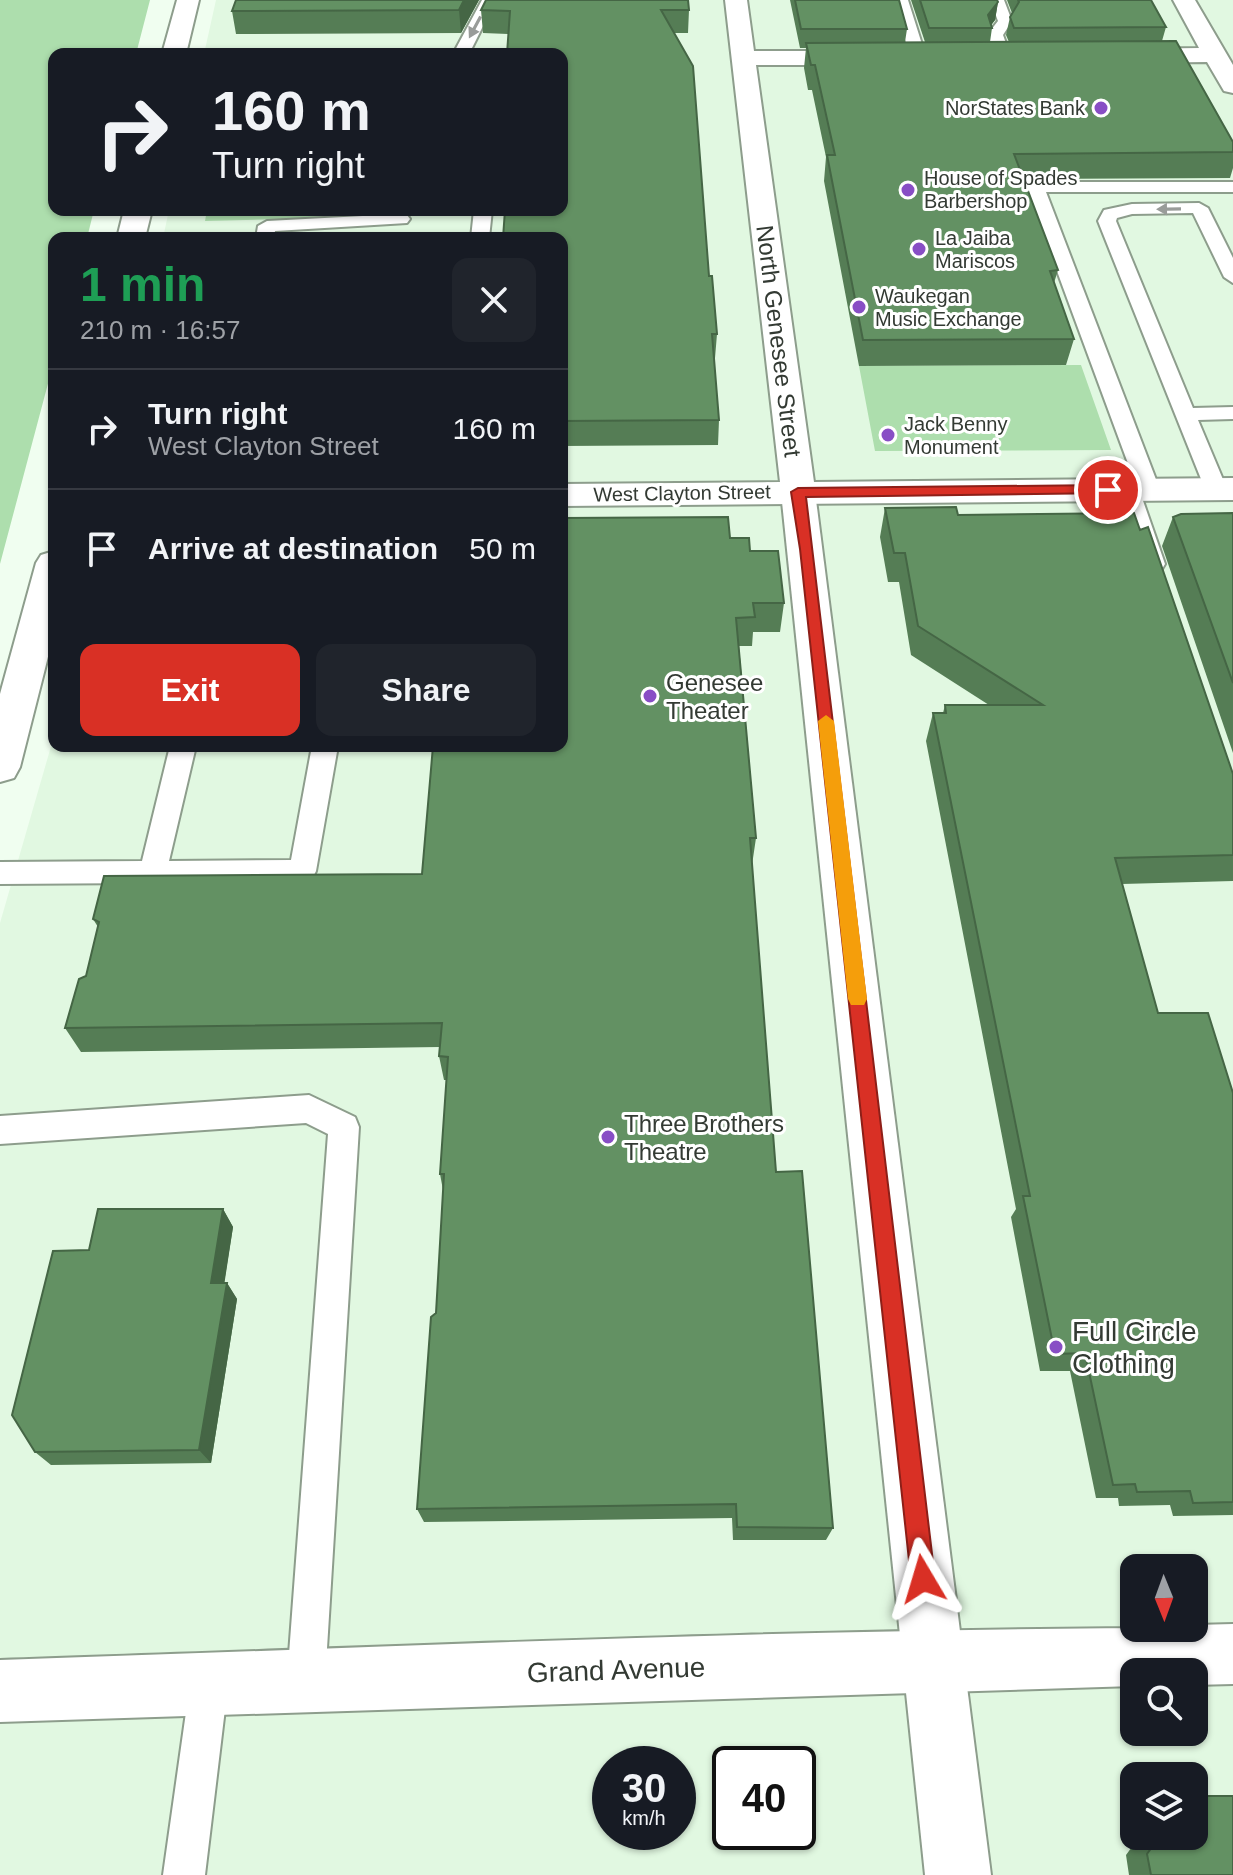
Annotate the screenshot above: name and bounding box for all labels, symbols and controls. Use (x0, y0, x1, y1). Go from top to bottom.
one-way arrow (468, 16, 482, 38)
text: 160 m (212, 79, 371, 142)
icon: right (80, 80, 184, 184)
place label: NorStates Bank (945, 97, 1086, 119)
marker: NorStates Bank (1092, 99, 1110, 117)
text: Turn right (212, 145, 365, 186)
place label: House of Spades Barbershop (924, 167, 1077, 212)
marker: House of Spades Barbershop (899, 181, 917, 199)
one-way arrow (1156, 202, 1181, 215)
street label: North Genesee Street (751, 223, 807, 459)
place label: La Jaiba Mariscos (935, 227, 1015, 272)
marker: La Jaiba Mariscos (910, 240, 928, 258)
text: 1 min (80, 258, 205, 311)
button: close (452, 258, 536, 342)
place label: Waukegan Music Exchange (875, 285, 1022, 330)
marker: Waukegan Music Exchange (850, 298, 868, 316)
text: 210 m · 16:57 (80, 315, 240, 345)
text: Turn right (148, 397, 287, 430)
icon: right (80, 407, 124, 451)
text: 160 m (453, 412, 536, 445)
place label: Jack Benny Monument (904, 413, 1007, 458)
marker: Jack Benny Monument (879, 426, 897, 444)
text: West Clayton Street (148, 431, 379, 461)
pin (1074, 456, 1142, 524)
icon: arrive (1086, 468, 1130, 512)
street label: West Clayton Street (593, 480, 771, 506)
icon: arrive (80, 527, 124, 571)
text: Arrive at destination (148, 532, 438, 565)
text: 50 m (469, 532, 536, 565)
button: Exit (80, 644, 300, 736)
button: Share (316, 644, 536, 736)
place label: Genesee Theater (666, 669, 763, 724)
marker: Genesee Theater (641, 687, 659, 705)
place label: Three Brothers Theatre (624, 1110, 784, 1165)
marker: Three Brothers Theatre (599, 1128, 617, 1146)
place label: Full Circle Clothing (1072, 1316, 1196, 1379)
marker: Full Circle Clothing (1047, 1338, 1065, 1356)
position arrow (881, 1537, 965, 1621)
north arrow (1120, 1554, 1208, 1642)
map controls (1120, 1554, 1208, 1850)
street label: Grand Avenue (526, 1651, 706, 1689)
button: search (1120, 1658, 1208, 1746)
speed limit sign: 40 (712, 1746, 816, 1850)
button: layers (1120, 1762, 1208, 1850)
text: 30 (622, 1766, 666, 1810)
text: km/h (622, 1807, 666, 1829)

